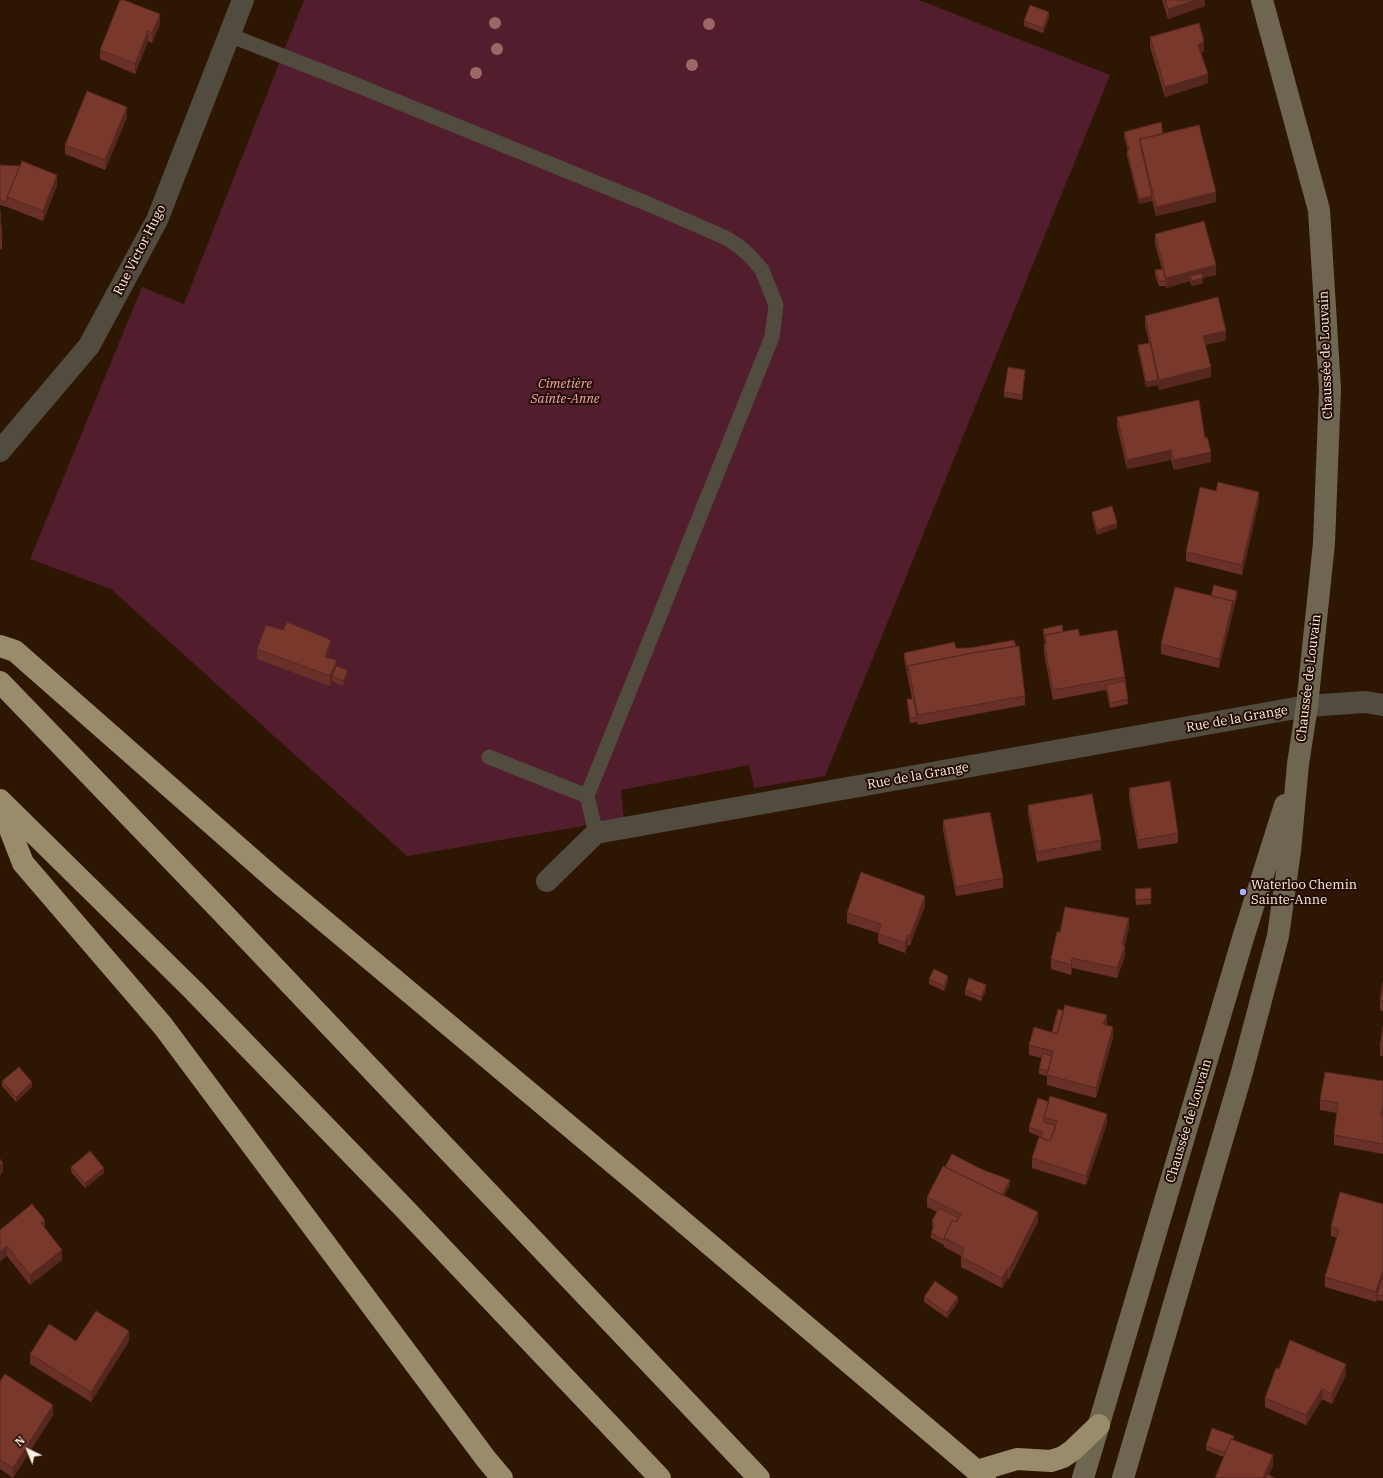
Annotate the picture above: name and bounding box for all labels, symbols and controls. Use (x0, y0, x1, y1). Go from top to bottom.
street label: Rue Victor Hugo (111, 202, 169, 298)
street label: Chaussée de Louvain (1316, 291, 1336, 419)
park label: Cimetière Sainte-Anne (530, 376, 600, 407)
street label: Chaussée de Louvain (1293, 613, 1325, 743)
street label: Rue de la Grange (1185, 702, 1289, 736)
street label: Rue de la Grange (866, 759, 970, 793)
place label: Waterloo Chemin Sainte-Anne (1251, 877, 1357, 908)
marker: Waterloo Chemin Sainte-Anne (1238, 887, 1248, 897)
street label: Chaussée de Louvain (1163, 1057, 1215, 1185)
north arrow (8, 1430, 48, 1470)
text: N (12, 1433, 28, 1449)

